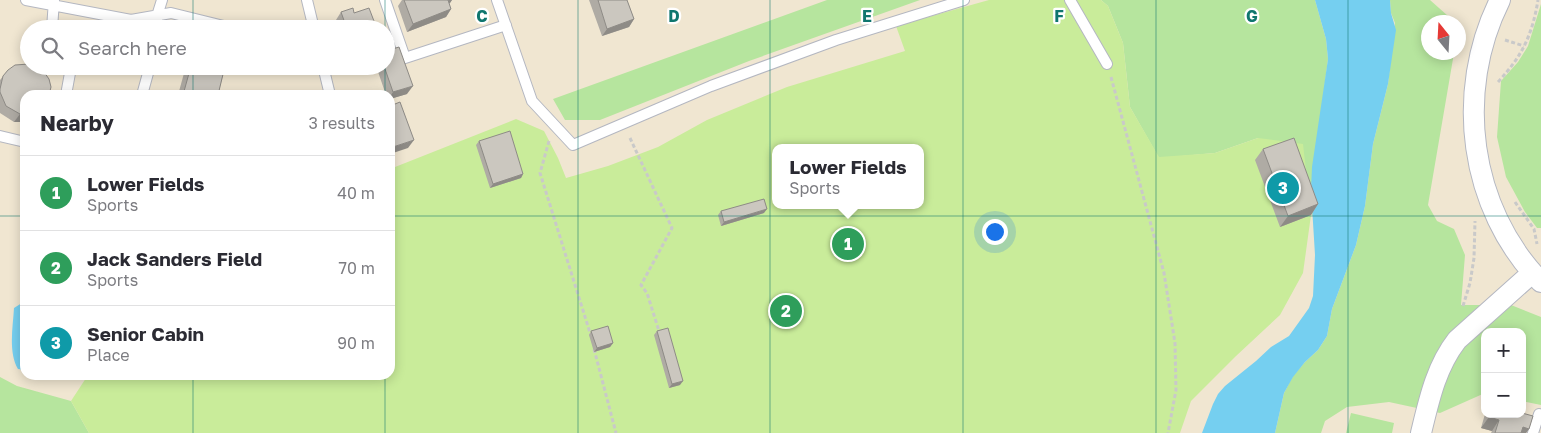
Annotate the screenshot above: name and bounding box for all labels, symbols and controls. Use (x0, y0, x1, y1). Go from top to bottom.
text: C (476, 6, 488, 26)
text: D (668, 6, 680, 26)
text: E (862, 6, 872, 26)
text: F (1054, 6, 1064, 26)
text: G (1246, 6, 1258, 26)
north arrow (1421, 15, 1466, 60)
search box (20, 20, 395, 75)
icon: search (38, 34, 66, 62)
text: Search here (78, 36, 187, 59)
text: Nearby (40, 110, 114, 136)
text: 3 results (308, 113, 375, 133)
popup (772, 144, 924, 209)
text: Lower Fields (789, 155, 907, 178)
pin: 3 (1267, 169, 1299, 207)
text: Lower Fields (87, 172, 205, 195)
text: Sports (789, 178, 840, 198)
text: 1 (52, 183, 60, 203)
text: 40 m (337, 183, 375, 203)
text: Sports (87, 195, 138, 215)
your location (982, 219, 1008, 245)
pin: 1 (832, 225, 864, 263)
text: Jack Sanders Field (87, 247, 262, 270)
text: 2 (51, 258, 61, 278)
text: 70 m (338, 258, 375, 278)
text: Sports (87, 270, 138, 290)
pin: 2 (770, 292, 802, 330)
text: Senior Cabin (87, 322, 204, 345)
map controls (1481, 328, 1526, 418)
button: + (1481, 328, 1526, 373)
text: 3 (51, 333, 61, 353)
text: 90 m (337, 333, 375, 353)
text: Place (87, 345, 130, 365)
button: − (1481, 373, 1526, 418)

